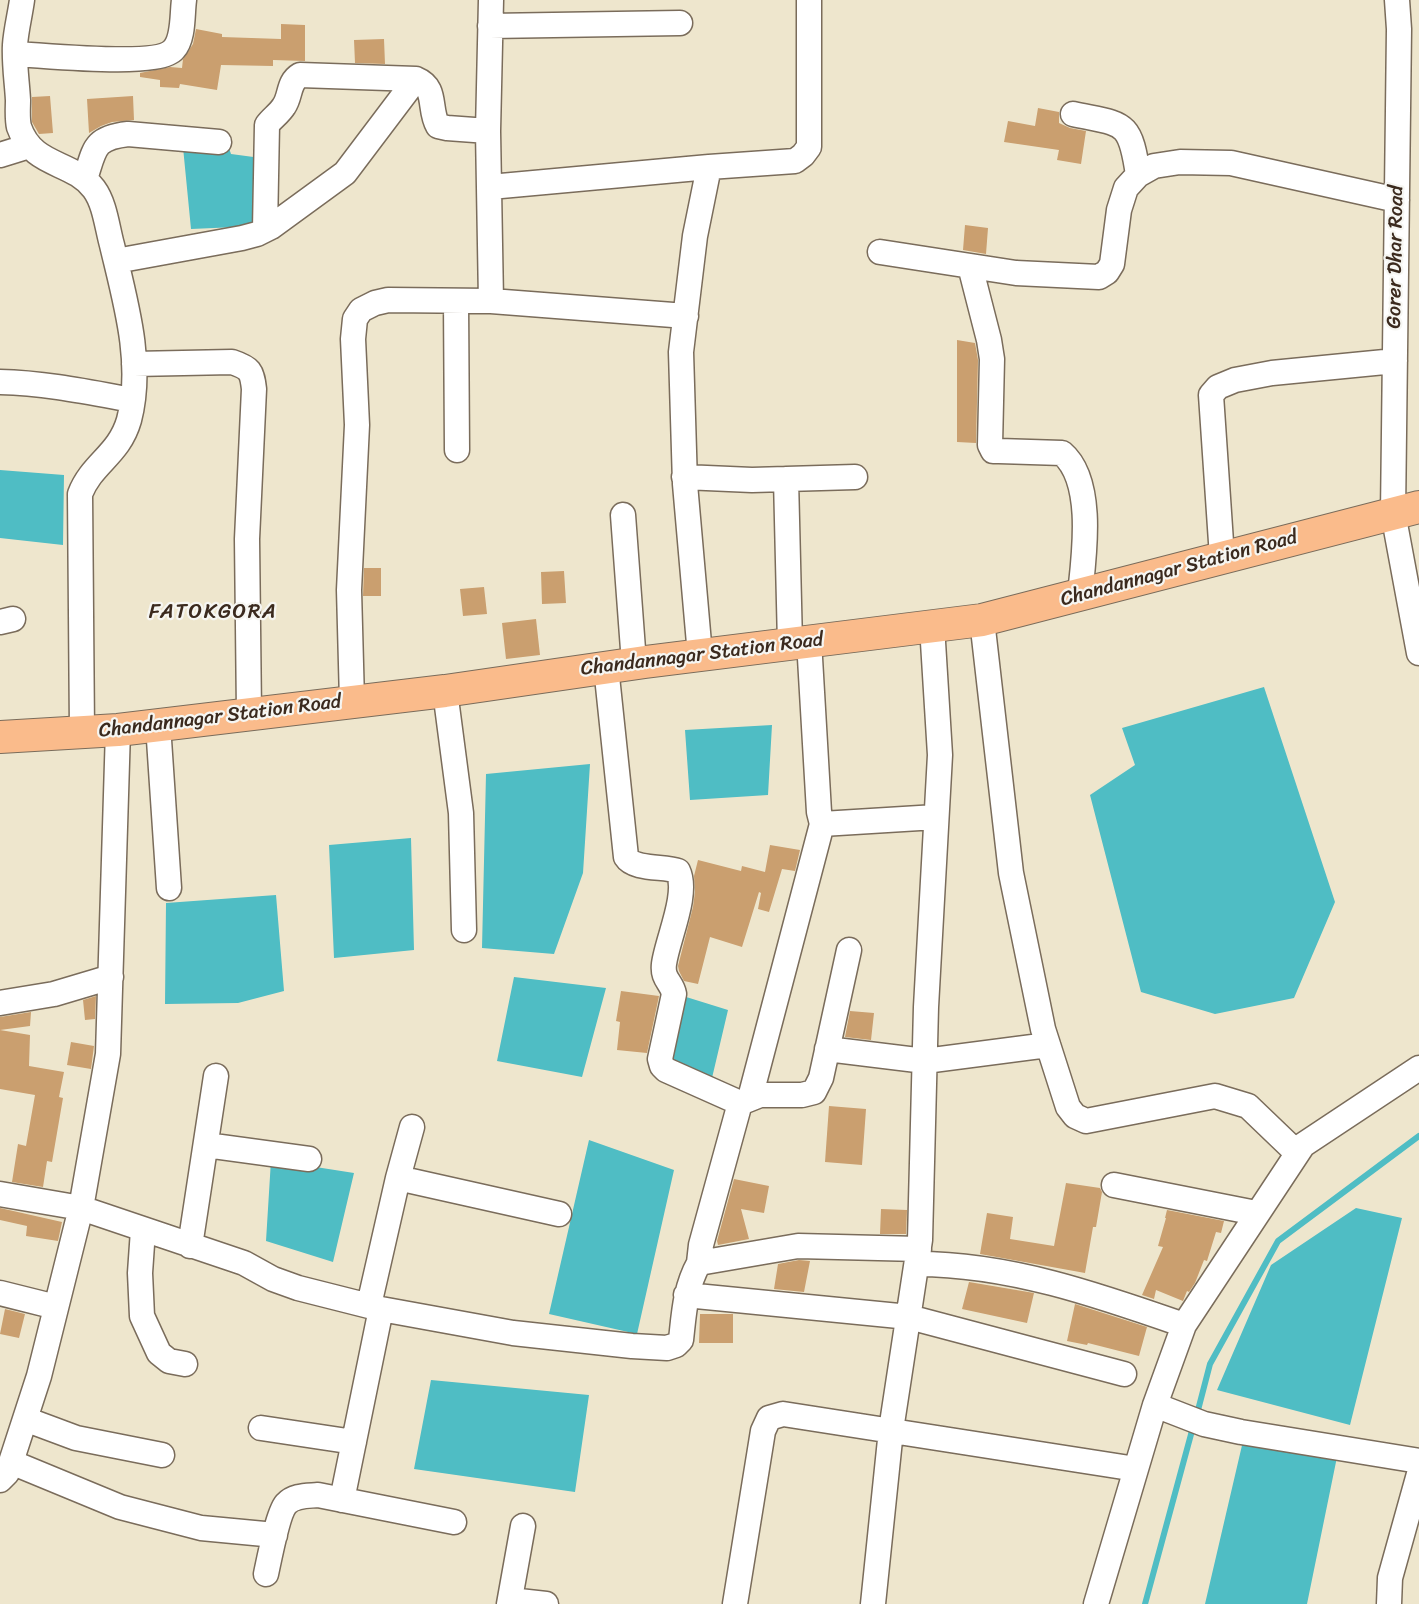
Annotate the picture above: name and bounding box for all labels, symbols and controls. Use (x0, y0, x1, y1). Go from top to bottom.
street label: Gorer Dhar Road (1383, 185, 1409, 329)
street label: Chandannagar Station Road (1058, 526, 1300, 612)
district label: FATOKGORA (149, 600, 277, 626)
street label: Chandannagar Station Road (579, 628, 825, 682)
street label: Chandannagar Station Road (97, 690, 343, 744)

